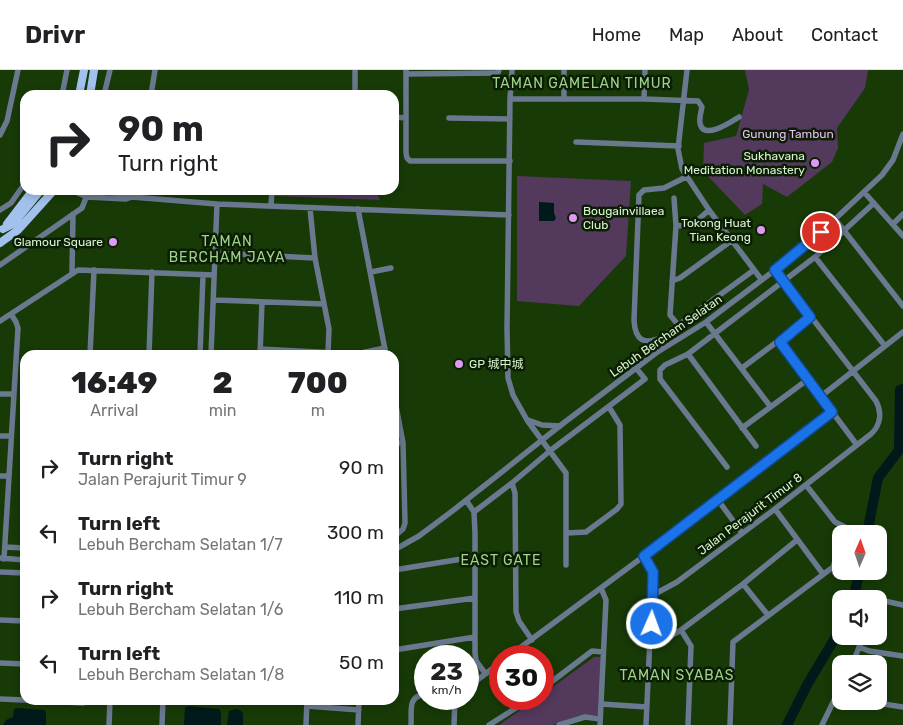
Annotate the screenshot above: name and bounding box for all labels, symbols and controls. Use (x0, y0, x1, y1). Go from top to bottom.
text: Drivr (25, 21, 85, 49)
text: Home (592, 24, 641, 46)
text: Map (669, 24, 704, 46)
text: About (732, 24, 783, 46)
text: Contact (811, 24, 878, 46)
district label: TAMAN GAMELAN TIMUR (492, 75, 672, 92)
text: 90 m (118, 108, 204, 150)
icon: right (35, 110, 100, 175)
park label: Gunung Tambun (742, 127, 834, 141)
place label: Sukhavana Meditation Monastery (684, 149, 805, 177)
text: Turn right (118, 150, 218, 177)
marker: Sukhavana Meditation Monastery (809, 157, 821, 169)
place label: Bougainvillaea Club (583, 204, 664, 232)
pin (800, 211, 842, 253)
marker: Bougainvillaea Club (567, 212, 579, 224)
place label: Tokong Huat Tian Keong (681, 216, 751, 244)
icon: arrive (807, 218, 835, 246)
marker: Tokong Huat Tian Keong (755, 224, 767, 236)
district label: TAMAN BERCHAM JAYA (169, 233, 285, 266)
place label: Glamour Square (14, 235, 103, 249)
marker: Glamour Square (107, 236, 119, 248)
street label: Lebuh Bercham Selatan (607, 292, 725, 380)
place label: GP 城中城 (469, 357, 524, 371)
marker: GP 城中城 (453, 358, 465, 370)
text: 16:49 (71, 365, 157, 401)
text: 2 (212, 365, 233, 401)
text: 700 (288, 365, 348, 401)
text: Arrival (90, 401, 138, 420)
text: min (209, 401, 237, 420)
text: m (311, 401, 325, 420)
text: Turn right (78, 447, 173, 470)
icon: right (35, 454, 63, 482)
text: 90 m (339, 456, 384, 479)
text: Jalan Perajurit Timur 9 (78, 470, 247, 489)
street label: Jalan Perajurit Timur 8 (695, 470, 805, 558)
text: Turn left (78, 512, 160, 535)
icon: left (35, 519, 63, 547)
text: 300 m (327, 521, 384, 544)
north arrow (832, 525, 888, 580)
map controls (832, 525, 887, 710)
text: Lebuh Bercham Selatan 1/7 (78, 535, 283, 554)
district label: EAST GATE (461, 552, 541, 569)
text: Turn right (78, 577, 173, 600)
icon: right (35, 584, 63, 612)
text: 110 m (334, 586, 384, 609)
button: sound (832, 590, 887, 645)
position arrow (625, 597, 677, 649)
text: Lebuh Bercham Selatan 1/6 (78, 600, 283, 619)
text: Turn left (78, 642, 160, 665)
speed limit sign: 30 (489, 645, 554, 710)
icon: left (35, 649, 63, 677)
text: 50 m (339, 651, 384, 674)
button: layers (832, 655, 887, 710)
text: 23 (430, 657, 463, 686)
text: Lebuh Bercham Selatan 1/8 (78, 665, 284, 684)
district label: TAMAN SYABAS (619, 667, 735, 684)
text: km/h (432, 683, 461, 697)

